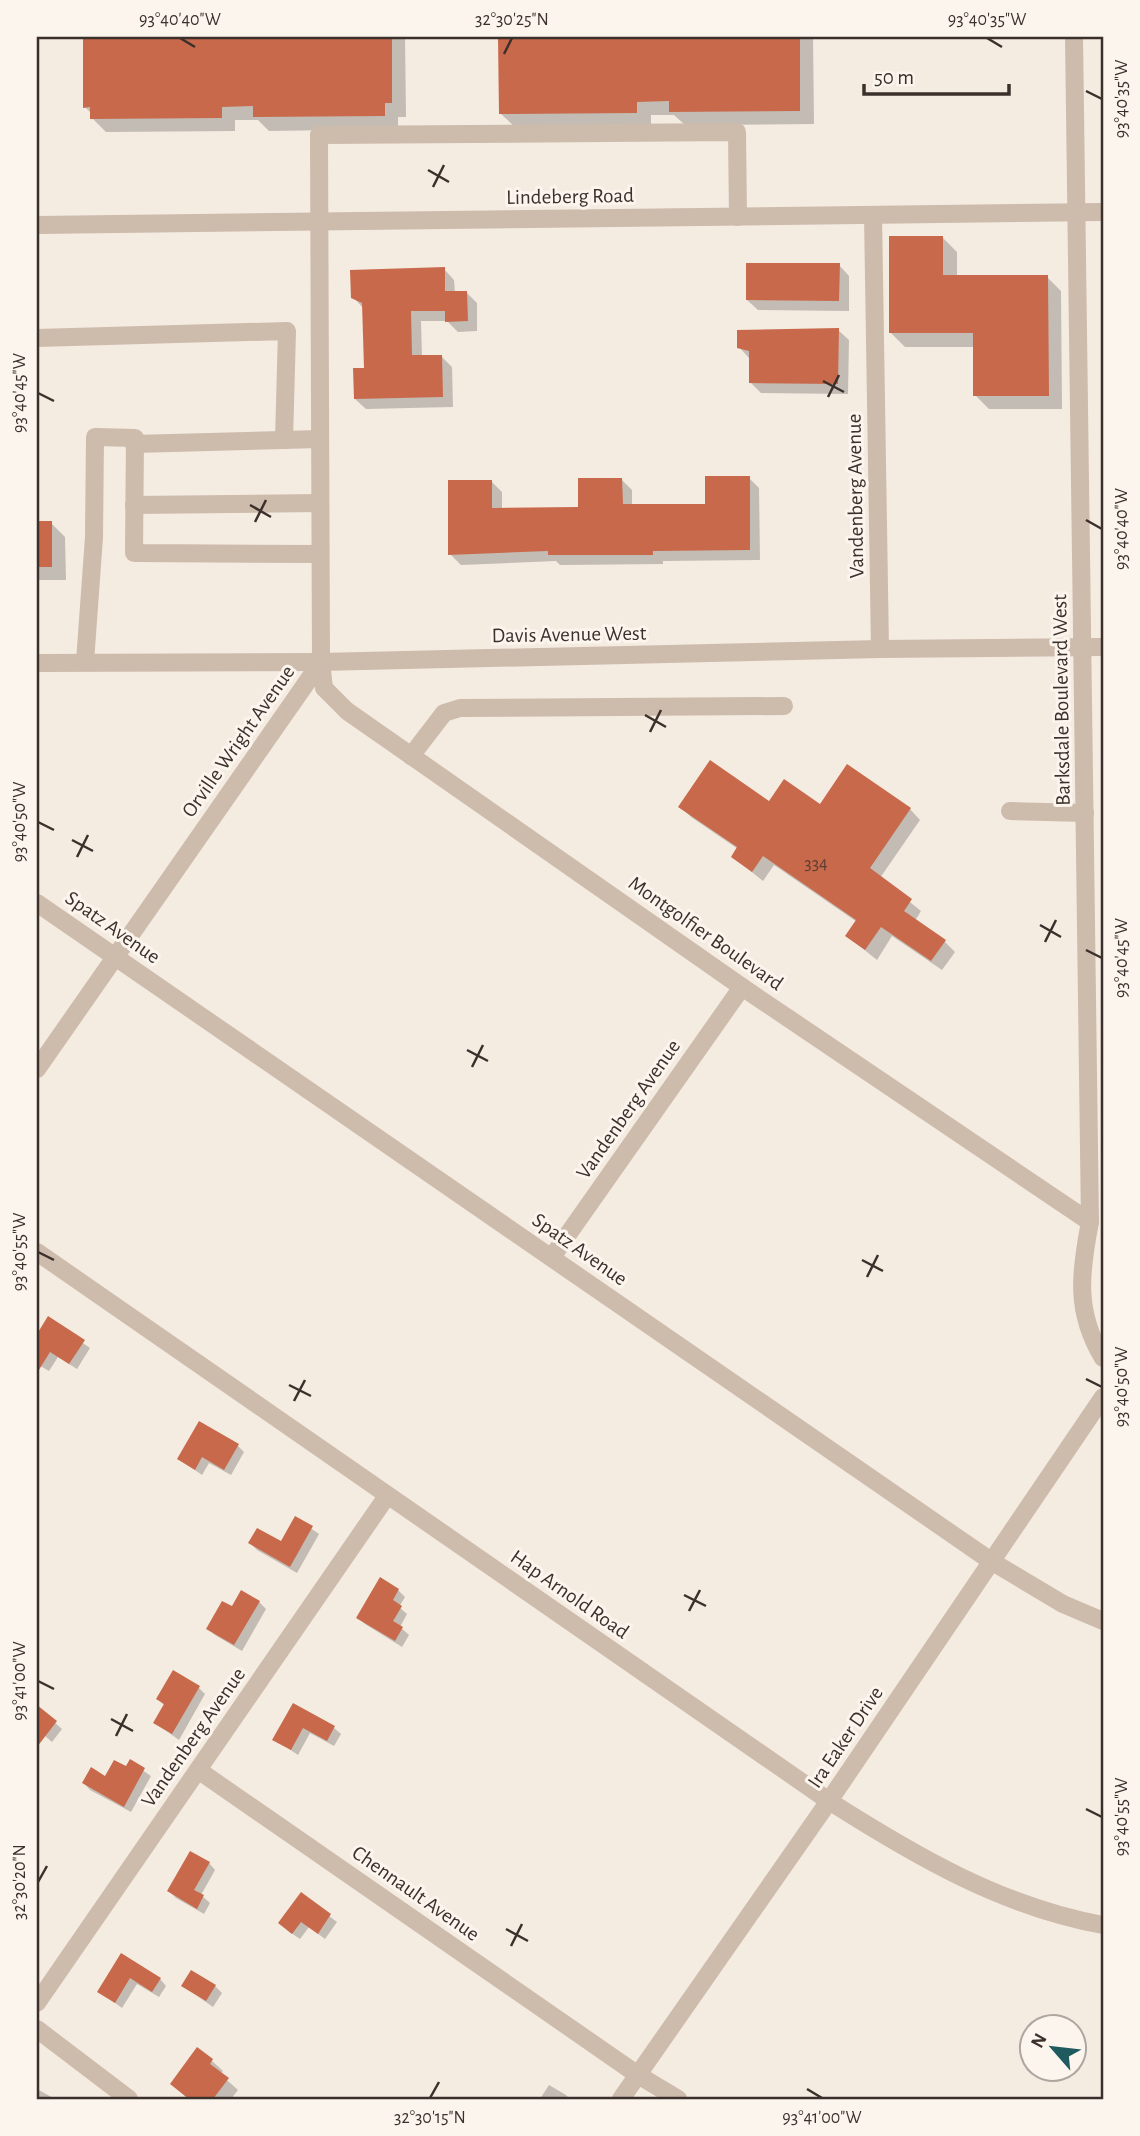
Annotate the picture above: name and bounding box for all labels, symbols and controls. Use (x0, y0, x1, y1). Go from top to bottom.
text: 93°40'40"W (139, 11, 221, 29)
text: 32°30'25"N (475, 11, 549, 29)
text: 93°40'35"W (948, 11, 1026, 29)
scale bar (864, 52, 1009, 96)
text: 93°40'35"W (1113, 60, 1131, 138)
text: 50 m (874, 67, 914, 88)
street label: Lindeberg Road (506, 185, 634, 208)
text: 93°40'45"W (11, 353, 29, 433)
street label: Vandenberg Avenue (844, 414, 867, 578)
text: 93°40'40"W (1113, 488, 1131, 570)
street label: Barksdale Boulevard West (1049, 594, 1074, 806)
street label: Davis Avenue West (491, 623, 647, 646)
street label: Orville Wright Avenue (178, 662, 299, 821)
text: 93°40'50"W (11, 782, 29, 862)
house number: 334 (804, 855, 828, 873)
street label: Montgolfier Boulevard (625, 872, 787, 995)
street label: Spatz Avenue (61, 887, 164, 968)
text: 93°40'45"W (1113, 918, 1131, 998)
street label: Vandenberg Avenue (573, 1036, 684, 1183)
street label: Spatz Avenue (528, 1209, 631, 1290)
text: 93°40'55"W (11, 1213, 29, 1291)
text: 93°40'50"W (1113, 1347, 1131, 1427)
street label: Hap Arnold Road (507, 1546, 633, 1643)
text: 93°41'00"W (11, 1641, 29, 1721)
street label: Vandenberg Avenue (138, 1664, 249, 1811)
street label: Ira Eaker Drive (804, 1683, 887, 1792)
text: 93°40'55"W (1113, 1778, 1131, 1856)
street label: Chennault Avenue (348, 1842, 483, 1945)
text: 32°30'20"N (11, 1844, 29, 1920)
north arrow (1018, 2014, 1088, 2084)
text: N (1028, 2030, 1051, 2051)
text: 32°30'15"N (394, 2109, 466, 2127)
text: 93°41'00"W (782, 2109, 862, 2127)

